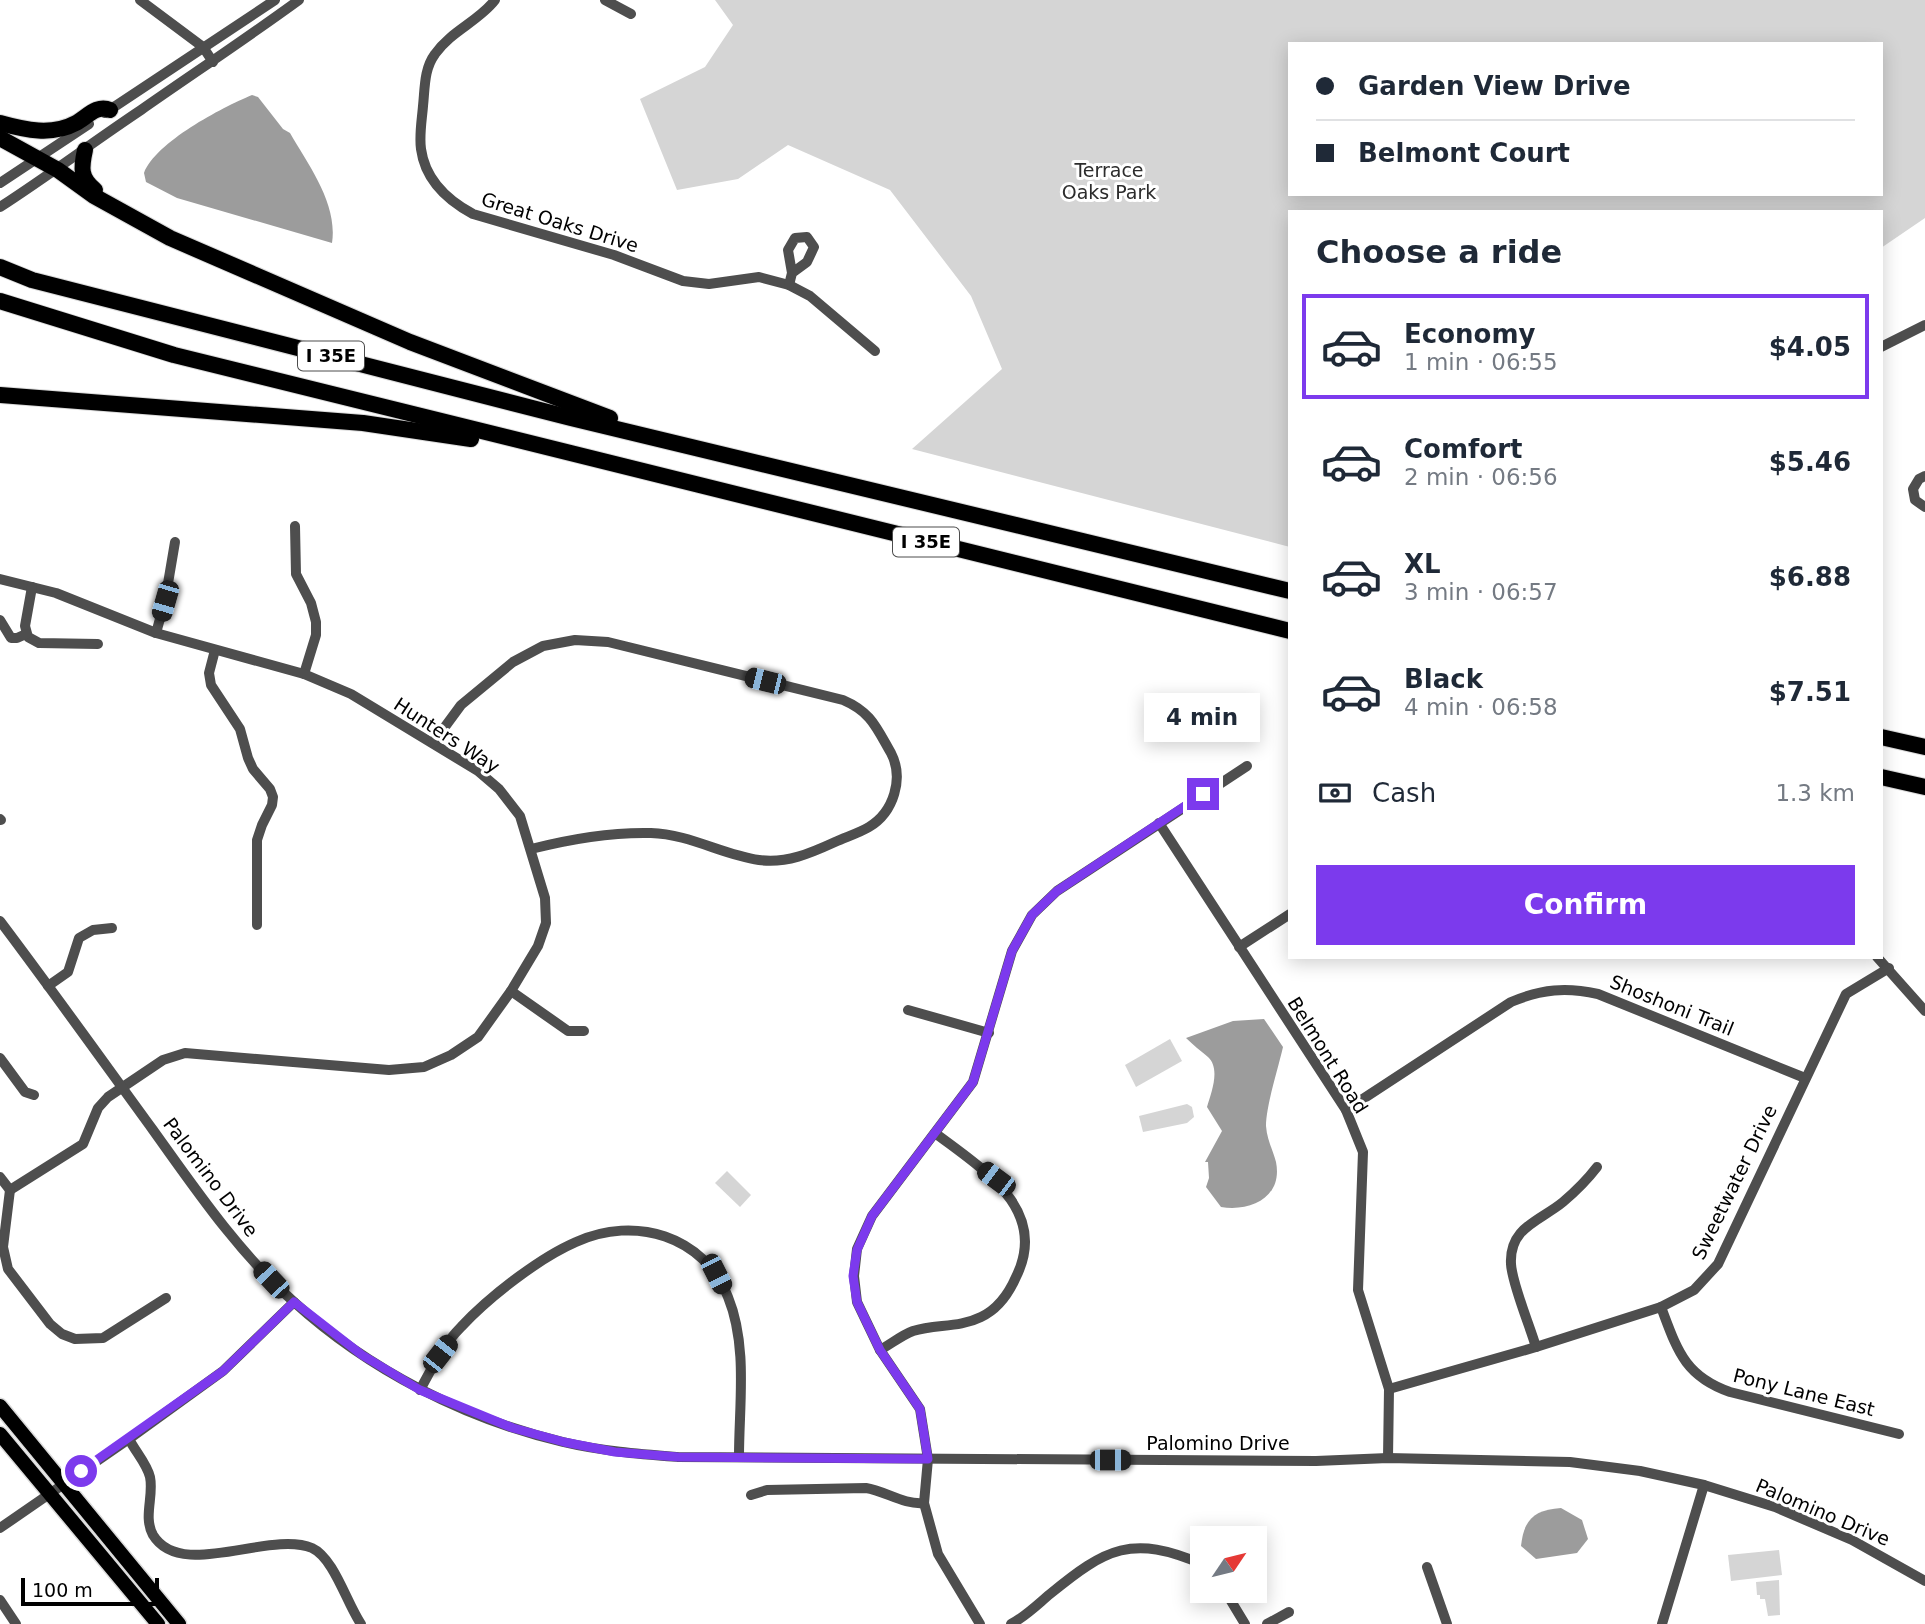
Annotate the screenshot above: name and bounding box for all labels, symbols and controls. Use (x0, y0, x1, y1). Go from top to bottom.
text: Garden View Drive (1358, 71, 1631, 101)
text: Belmont Court (1358, 138, 1570, 168)
park label: Terrace Oaks Park (1062, 159, 1156, 203)
street label: Great Oaks Drive (479, 188, 641, 256)
text: Choose a ride (1316, 233, 1562, 271)
icon: car (1320, 315, 1383, 378)
text: Economy (1404, 319, 1535, 349)
text: $4.05 (1769, 332, 1851, 362)
road number: I 35E (298, 342, 364, 370)
text: 1 min · 06:55 (1404, 349, 1558, 375)
icon: car (1320, 430, 1383, 493)
text: Comfort (1404, 434, 1522, 464)
text: $5.46 (1769, 447, 1851, 477)
text: 2 min · 06:56 (1404, 464, 1558, 490)
road number: I 35E (893, 528, 959, 556)
icon: car (1320, 545, 1383, 608)
text: XL (1404, 549, 1441, 579)
text: $6.88 (1769, 562, 1851, 592)
car (150, 578, 181, 624)
text: 3 min · 06:57 (1404, 579, 1558, 605)
icon: car (1320, 660, 1383, 723)
text: Black (1404, 664, 1483, 694)
car (743, 666, 788, 696)
text: $7.51 (1769, 677, 1851, 707)
callout: 4 min (1145, 692, 1261, 742)
street label: Hunters Way (390, 693, 504, 777)
text: 4 min · 06:58 (1404, 694, 1558, 720)
text: 4 min (1166, 704, 1238, 730)
icon: cash (1316, 774, 1354, 812)
route end (1187, 778, 1219, 810)
text: Cash (1372, 778, 1436, 808)
text: 1.3 km (1775, 780, 1855, 806)
button: Confirm (1316, 865, 1855, 945)
street label: Shoshoni Trail (1607, 970, 1737, 1040)
street label: Belmont Road (1283, 993, 1373, 1117)
street label: Sweetwater Drive (1687, 1101, 1781, 1263)
street label: Palomino Drive (159, 1113, 263, 1241)
car (973, 1158, 1020, 1200)
car (698, 1251, 735, 1297)
car (249, 1257, 294, 1303)
car (419, 1331, 462, 1377)
street label: Pony Lane East (1731, 1364, 1877, 1420)
street label: Palomino Drive (1146, 1432, 1290, 1454)
car (1090, 1450, 1132, 1471)
route start (65, 1455, 97, 1487)
street label: Palomino Drive (1753, 1474, 1893, 1550)
north arrow (1190, 1526, 1267, 1603)
map controls (1190, 1526, 1267, 1603)
scale bar (21, 1575, 159, 1607)
text: 100 m (32, 1579, 93, 1601)

